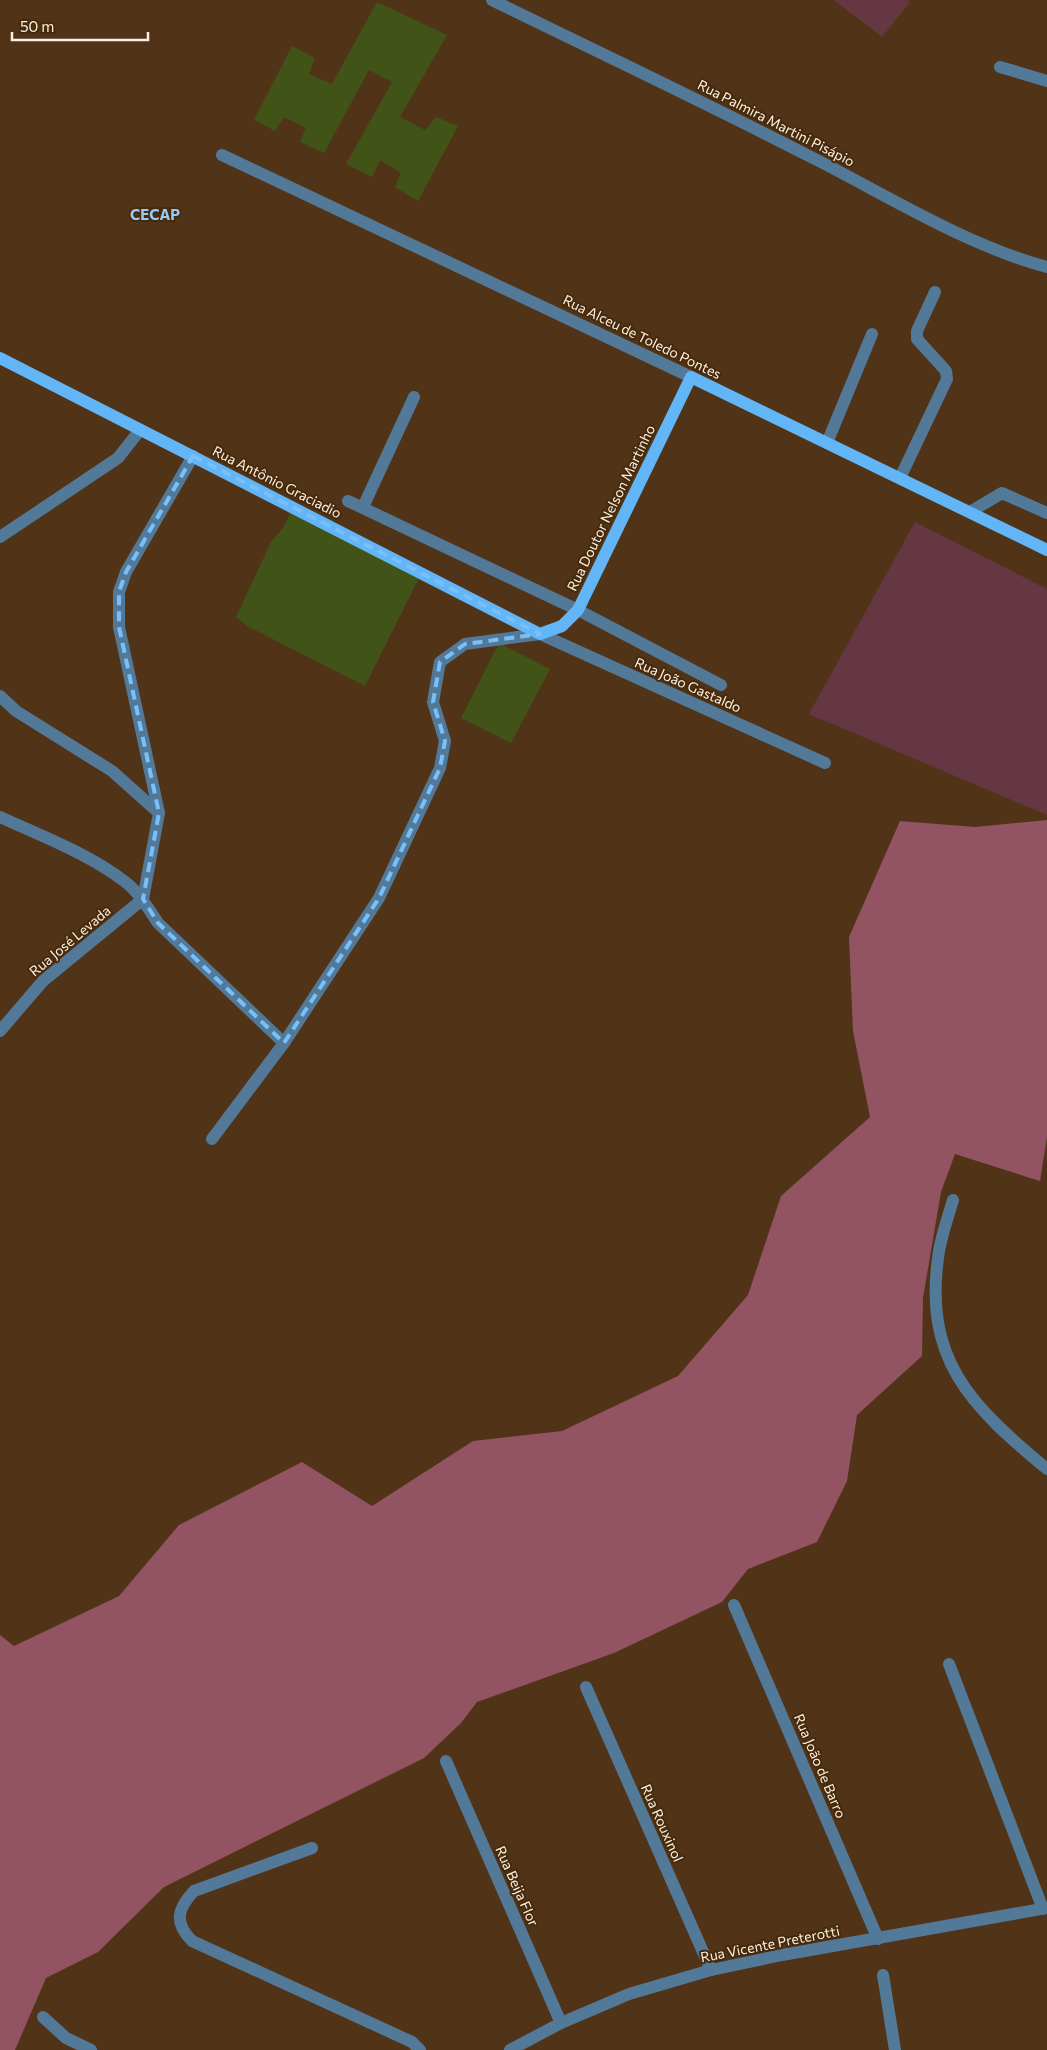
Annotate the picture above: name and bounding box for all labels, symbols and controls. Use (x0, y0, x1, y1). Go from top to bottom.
scale bar (12, 10, 149, 42)
text: 50 m (20, 17, 54, 35)
street label: Rua Palmira Martini Pisápio (695, 75, 858, 170)
district label: CECAP (130, 205, 180, 223)
street label: Rua Alceu de Toledo Pontes (560, 291, 724, 382)
street label: Rua Doutor Nelson Martinho (563, 422, 658, 594)
street label: Rua Antônio Graciadio (210, 442, 345, 521)
street label: Rua João Gastaldo (632, 653, 744, 716)
street label: Rua José Levada (26, 902, 114, 980)
street label: Rua João de Barro (791, 1711, 850, 1821)
street label: Rua Rouxinol (638, 1781, 687, 1864)
street label: Rua Beija Flor (492, 1843, 543, 1929)
street label: Rua Vicente Preterotti (699, 1922, 841, 1965)

